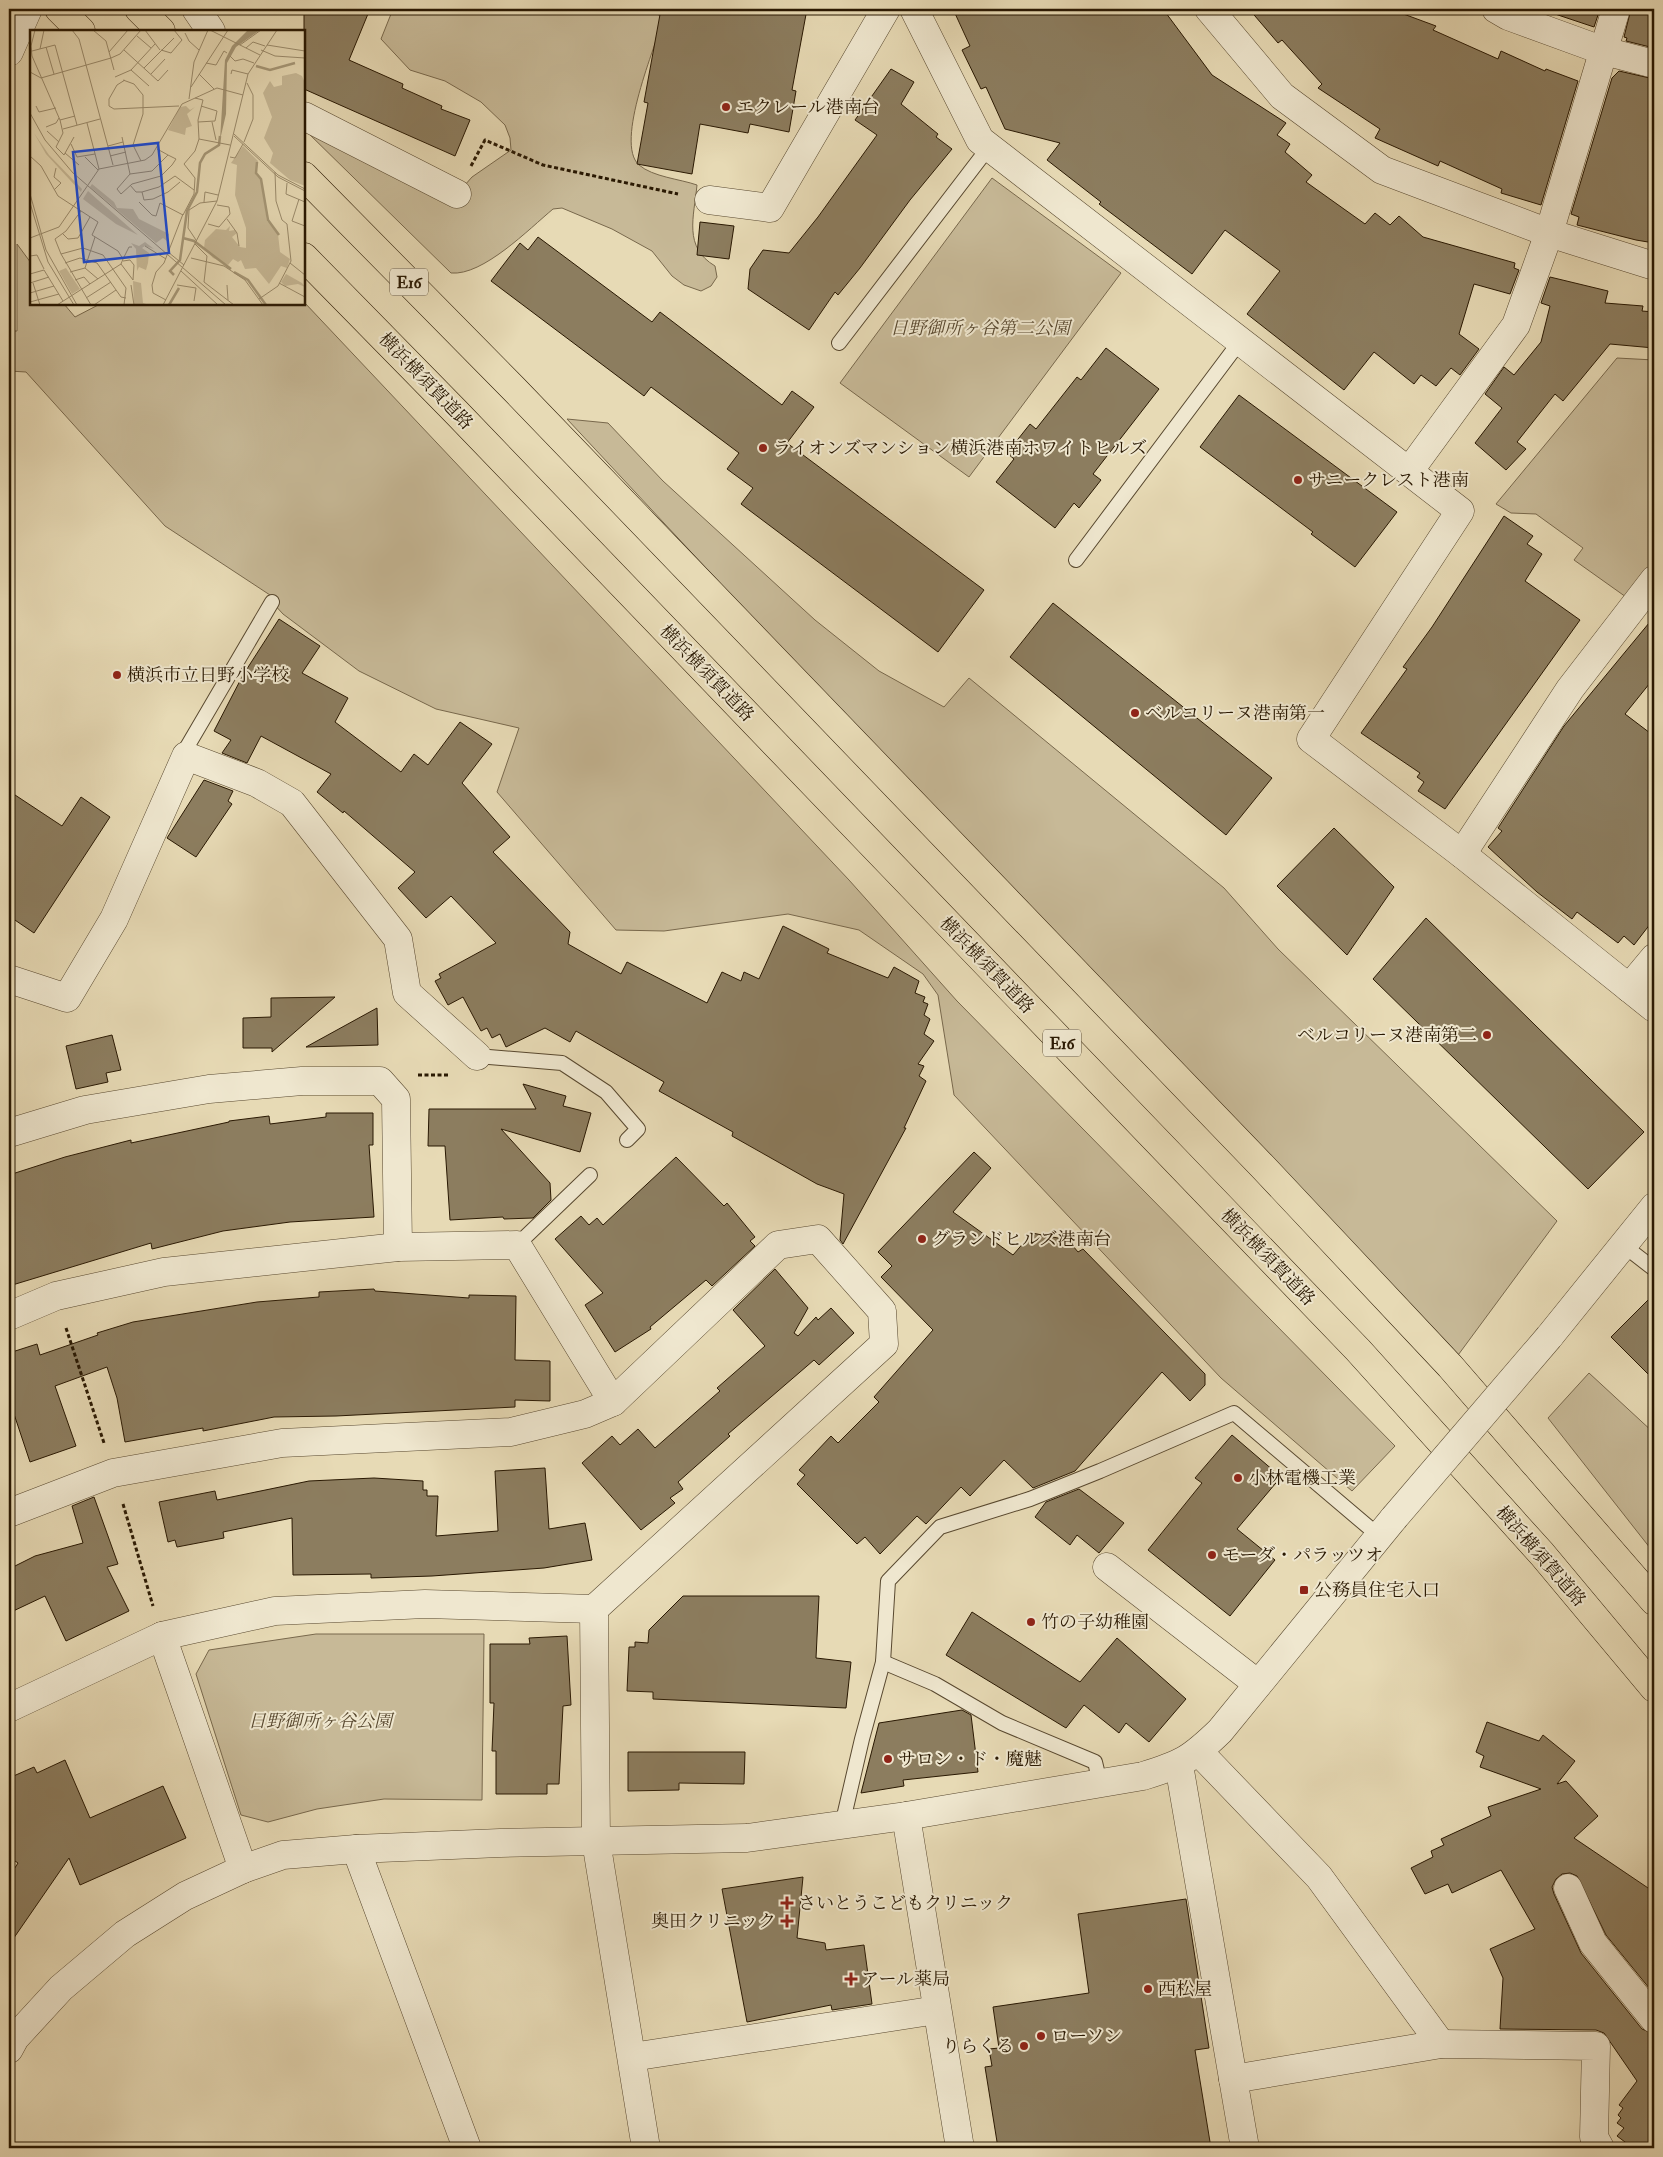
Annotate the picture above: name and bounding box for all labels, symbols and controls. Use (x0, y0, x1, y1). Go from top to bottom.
inset map (30, 30, 305, 305)
place label: エクレール港南台 (736, 96, 880, 119)
marker: エクレール港南台 (720, 101, 732, 113)
road number: E16 (390, 268, 428, 296)
park label: 日野御所ヶ谷第二公園 (890, 317, 1073, 340)
street label: 横浜横須賀道路 (374, 328, 478, 435)
place label: ライオンズマンション横浜港南ホワイトヒルズ (773, 437, 1147, 460)
marker: ライオンズマンション横浜港南ホワイトヒルズ (757, 442, 769, 454)
place label: サニークレスト港南 (1308, 469, 1469, 492)
marker: サニークレスト港南 (1292, 474, 1304, 486)
street label: 横浜横須賀道路 (655, 620, 759, 727)
place label: 横浜市立日野小学校 (127, 664, 289, 687)
marker: 横浜市立日野小学校 (111, 669, 123, 681)
place label: ベルコリーヌ港南第一 (1145, 702, 1325, 725)
marker: ベルコリーヌ港南第一 (1129, 707, 1141, 719)
street label: 横浜横須賀道路 (935, 912, 1039, 1019)
place label: ベルコリーヌ港南第二 (1297, 1024, 1477, 1047)
marker: ベルコリーヌ港南第二 (1481, 1029, 1493, 1041)
road number: E16 (1043, 1030, 1081, 1056)
street label: 横浜横須賀道路 (1216, 1204, 1320, 1311)
place label: グランドヒルズ港南台 (932, 1228, 1111, 1251)
marker: グランドヒルズ港南台 (916, 1233, 928, 1245)
place label: 小林電機工業 (1248, 1467, 1356, 1490)
marker: 小林電機工業 (1232, 1472, 1244, 1484)
street label: 横浜横須賀道路 (1491, 1501, 1591, 1611)
place label: モーダ・パラッツオ (1222, 1544, 1383, 1567)
marker: モーダ・パラッツオ (1206, 1549, 1218, 1561)
place label: 公務員住宅入口 (1314, 1579, 1440, 1602)
marker: 公務員住宅入口 (1298, 1584, 1310, 1596)
place label: 竹の子幼稚園 (1041, 1611, 1149, 1634)
marker: 竹の子幼稚園 (1025, 1616, 1037, 1628)
park label: 日野御所ヶ谷公園 (248, 1710, 395, 1733)
place label: サロン・ド・魔魅 (898, 1748, 1042, 1771)
marker: サロン・ド・魔魅 (882, 1753, 894, 1765)
place label: さいとうこどもクリニック (798, 1892, 1013, 1915)
marker: さいとうこどもクリニック (780, 1896, 794, 1910)
place label: 奥田クリニック (651, 1910, 776, 1933)
marker: 奥田クリニック (780, 1914, 794, 1928)
place label: アール薬局 (861, 1968, 950, 1991)
marker: アール薬局 (845, 1973, 857, 1985)
place label: 西松屋 (1158, 1978, 1212, 2001)
marker: 西松屋 (1142, 1983, 1154, 1995)
place label: ローソン (1051, 2025, 1122, 2048)
marker: ローソン (1035, 2030, 1047, 2042)
place label: りらくる (942, 2035, 1014, 2058)
marker: りらくる (1018, 2040, 1030, 2052)

